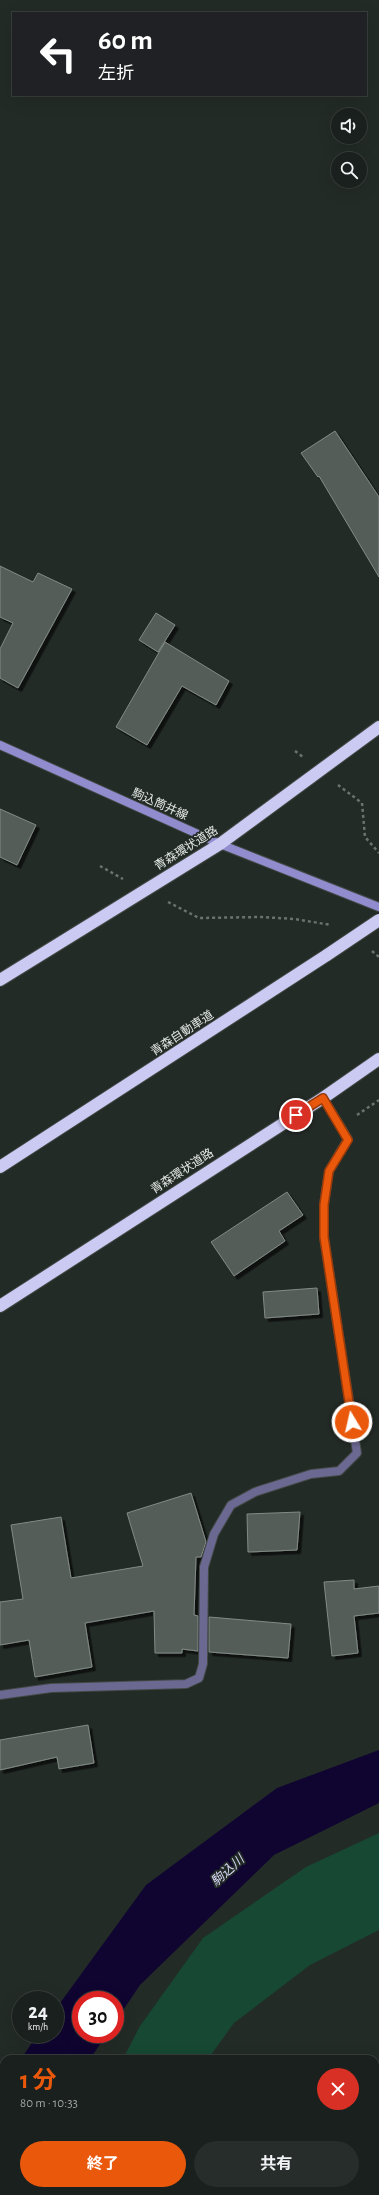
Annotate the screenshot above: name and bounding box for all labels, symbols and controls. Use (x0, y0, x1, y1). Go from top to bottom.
text: 60 m (98, 27, 153, 55)
icon: left (32, 28, 84, 80)
text: 左折 (98, 65, 134, 83)
map controls (331, 108, 367, 188)
button: sound (331, 108, 367, 144)
button: search (331, 152, 367, 188)
street label: 駒込筒井線 (130, 785, 190, 822)
street label: 青森環状道路 (152, 823, 220, 872)
street label: 青森自動車道 (148, 1008, 215, 1058)
pin (279, 1098, 313, 1132)
icon: arrive (285, 1104, 307, 1126)
street label: 青森環状道路 (148, 1146, 215, 1196)
position arrow (331, 1401, 373, 1443)
water label: 駒込川 (208, 1851, 248, 1889)
speed limit sign: 30 (72, 1991, 124, 2043)
text: 24 (28, 2002, 48, 2022)
text: km/h (28, 2022, 48, 2032)
button: close (317, 2068, 359, 2110)
text: 1 分 (20, 2069, 56, 2093)
text: 80 m · 10:33 (20, 2097, 78, 2110)
button: 終了 (20, 2141, 186, 2187)
button: 共有 (194, 2141, 359, 2187)

